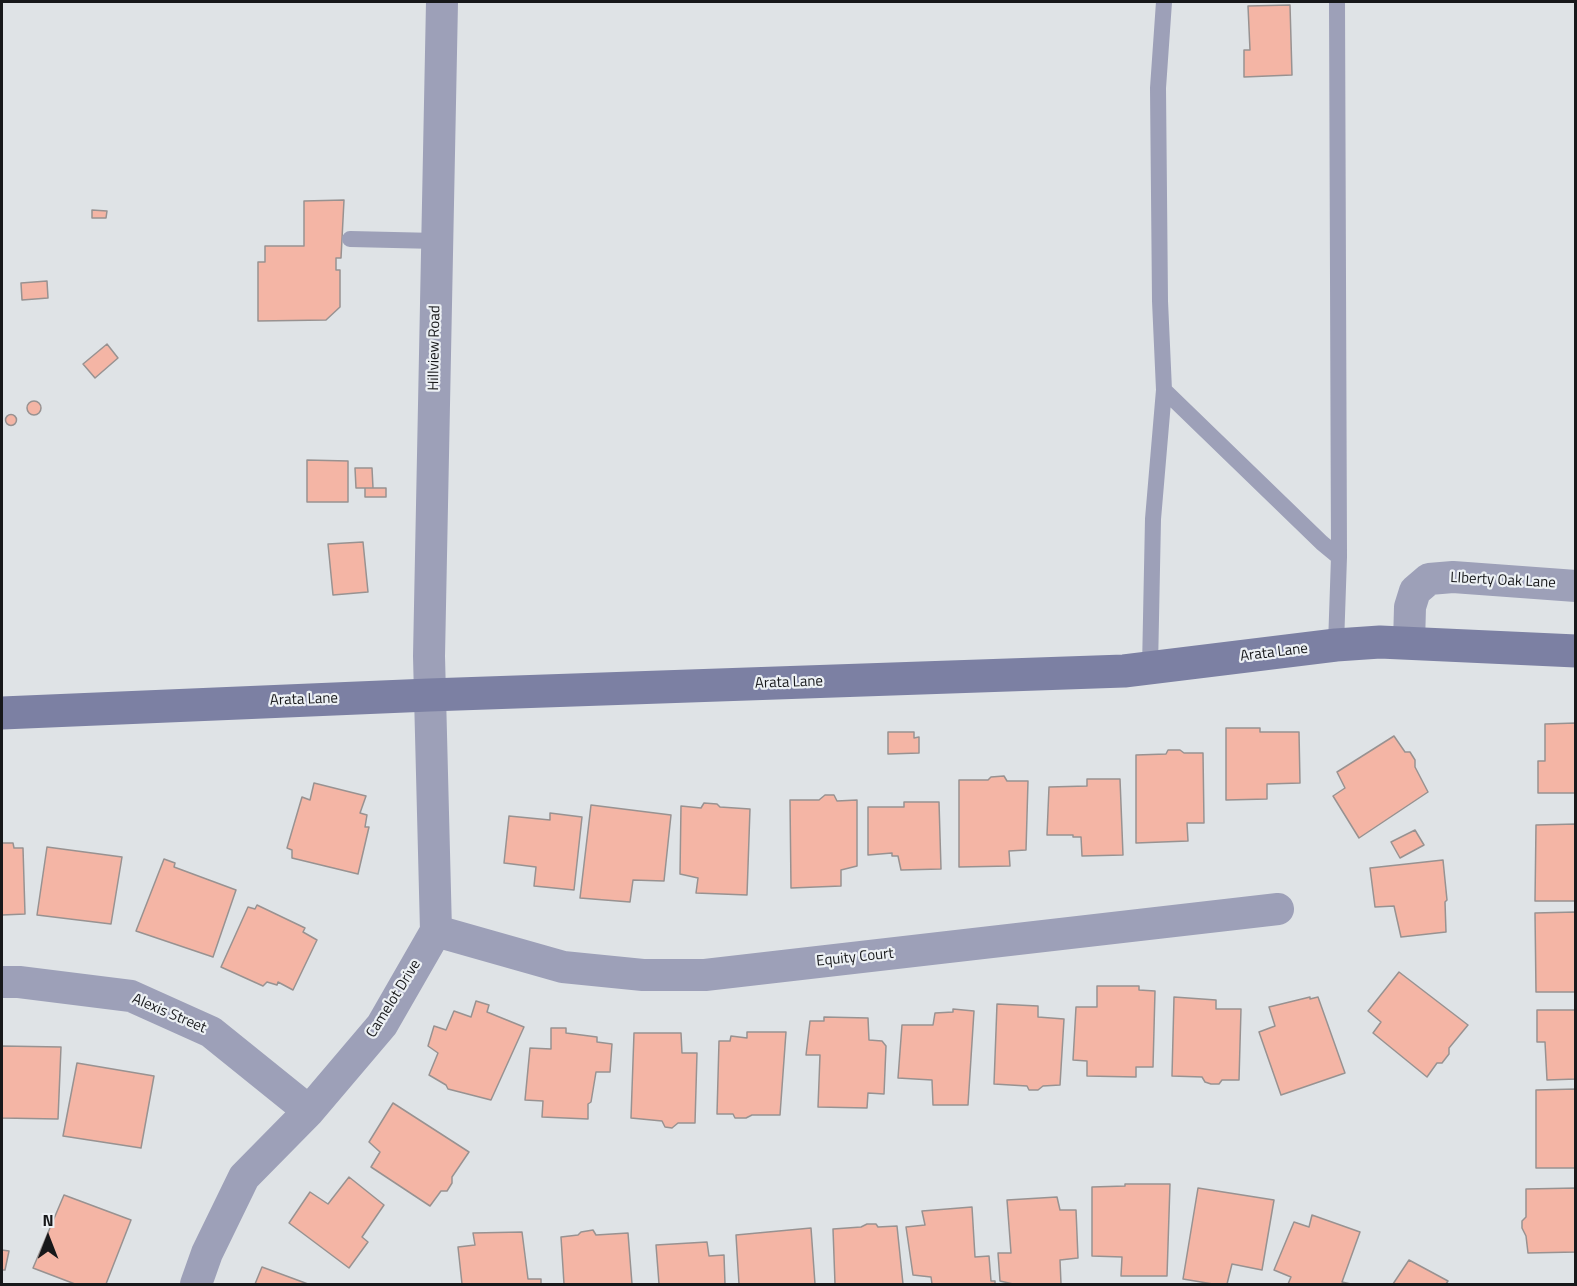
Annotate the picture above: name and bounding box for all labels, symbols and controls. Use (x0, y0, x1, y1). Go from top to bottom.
street label: Hillview Road (425, 305, 445, 391)
street label: LIberty Oak Lane (1450, 569, 1556, 593)
street label: Arata Lane (1239, 640, 1309, 666)
street label: Arata Lane (755, 673, 823, 693)
street label: Arata Lane (270, 690, 338, 710)
street label: Equity Court (816, 945, 894, 971)
street label: Camelot Drive (363, 957, 425, 1041)
street label: Alexis Street (129, 990, 209, 1038)
north arrow (18, 1208, 78, 1268)
text: N (42, 1208, 54, 1232)

